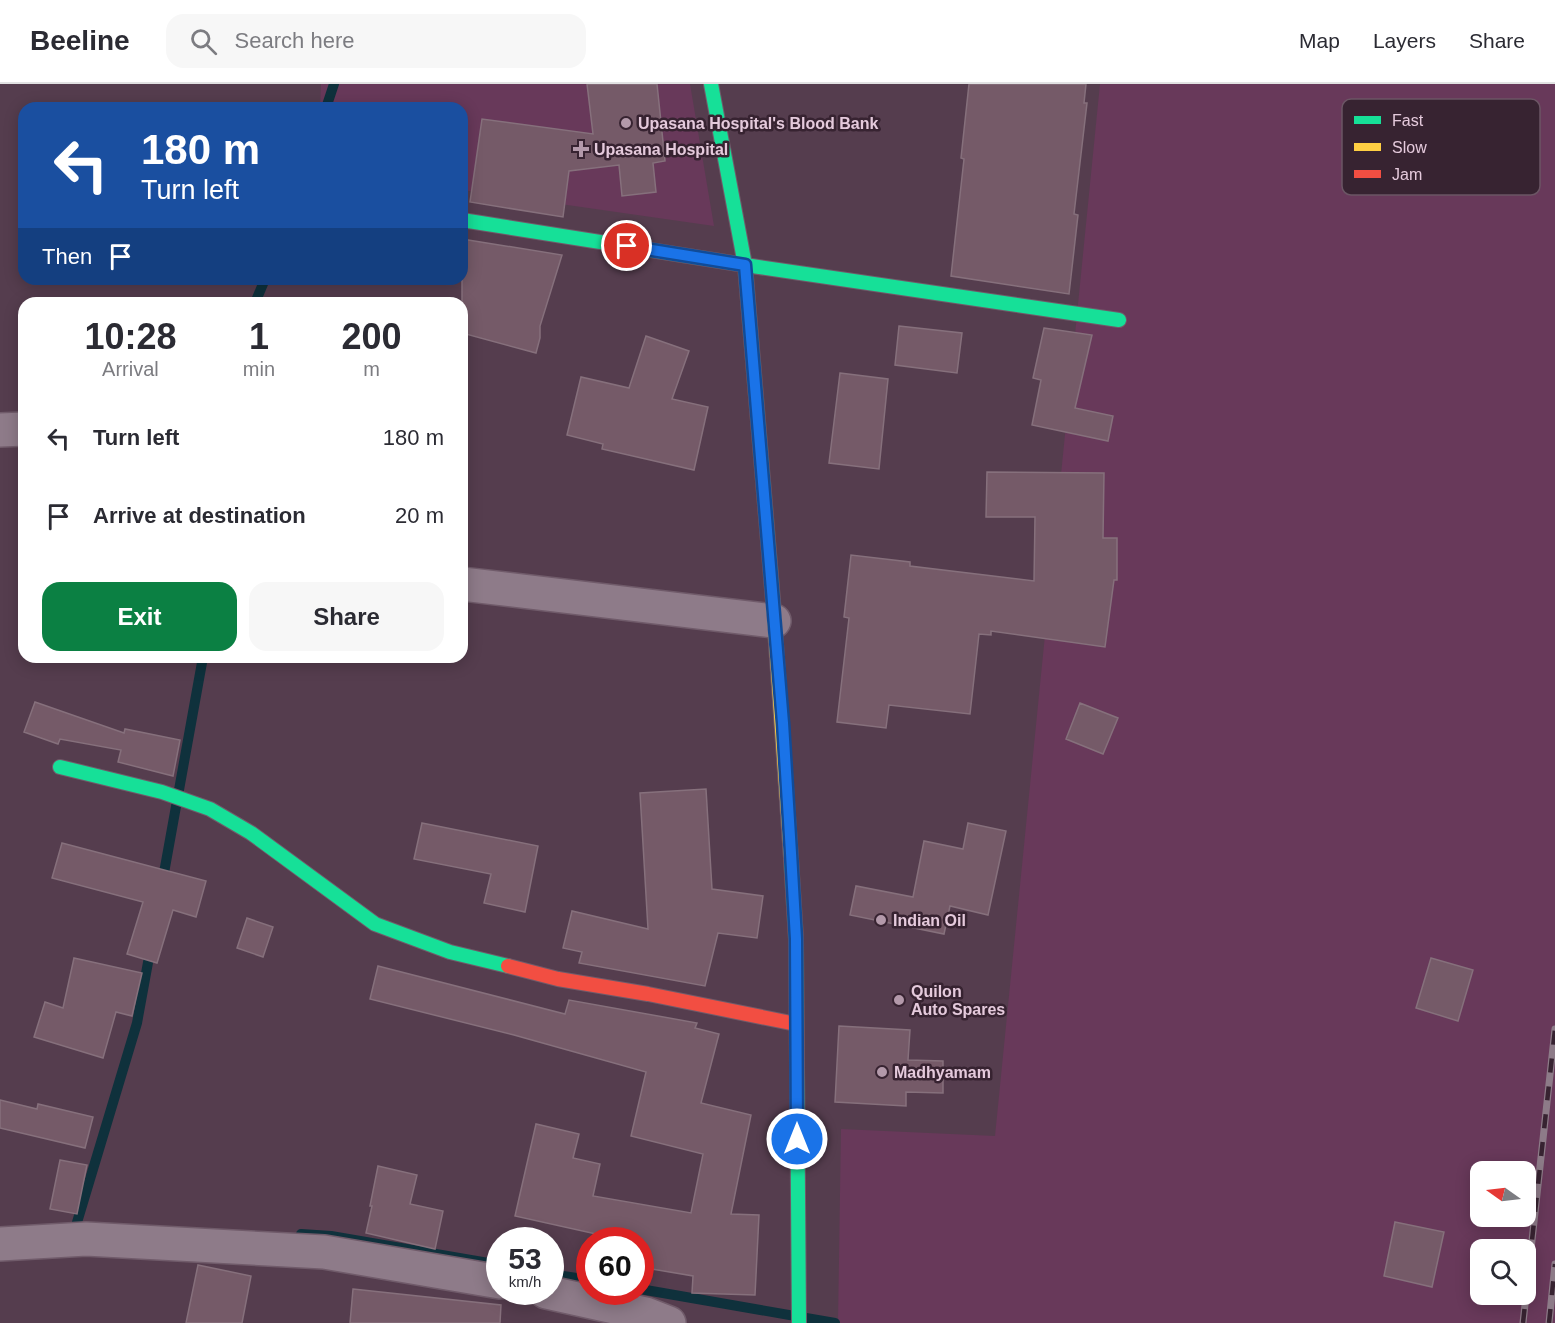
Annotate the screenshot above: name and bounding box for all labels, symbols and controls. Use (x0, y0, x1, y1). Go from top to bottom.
search box (166, 14, 586, 68)
text: Beeline (30, 25, 130, 56)
icon: search (187, 25, 220, 58)
text: Search here (235, 28, 354, 53)
text: Map (1299, 29, 1340, 52)
text: Layers (1373, 29, 1436, 52)
text: Share (1469, 29, 1525, 52)
legend (1342, 99, 1540, 195)
text: Fast (1392, 112, 1424, 129)
place label: Upasana Hospital's Blood Bank (638, 115, 878, 132)
marker: Upasana Hospital's Blood Bank (619, 116, 633, 130)
icon: left (42, 126, 120, 204)
text: 180 m (141, 126, 260, 173)
text: Slow (1392, 139, 1427, 156)
marker: Upasana Hospital (572, 140, 590, 158)
place label: Upasana Hospital (594, 141, 728, 158)
text: Jam (1392, 166, 1422, 183)
text: Turn left (141, 175, 239, 205)
pin (601, 220, 652, 271)
icon: arrive (610, 229, 643, 262)
icon: arrive (104, 240, 137, 273)
text: Then (42, 244, 92, 269)
text: 10:28 (84, 316, 176, 357)
text: 1 (249, 316, 269, 357)
text: 200 (341, 316, 402, 357)
text: Arrival (102, 358, 159, 380)
text: min (243, 358, 275, 380)
text: m (363, 358, 380, 380)
icon: left (42, 422, 75, 455)
text: Turn left (93, 425, 179, 450)
text: 180 m (383, 425, 444, 450)
icon: arrive (42, 500, 75, 533)
text: Arrive at destination (93, 503, 306, 528)
text: 20 m (395, 503, 444, 528)
button: Exit (42, 582, 237, 651)
button: Share (249, 582, 444, 651)
place label: Indian Oil (893, 912, 966, 929)
marker: Indian Oil (874, 913, 888, 927)
place label: Quilon Auto Spares (911, 983, 1005, 1018)
marker: Quilon Auto Spares (892, 993, 906, 1007)
place label: Madhyamam (894, 1064, 991, 1081)
marker: Madhyamam (875, 1065, 889, 1079)
position arrow (765, 1107, 829, 1171)
north arrow (1470, 1161, 1536, 1227)
map controls (1470, 1161, 1536, 1305)
speed limit sign: 60 (576, 1227, 654, 1305)
button: search (1470, 1239, 1536, 1305)
text: 53 (508, 1242, 542, 1275)
text: km/h (509, 1273, 541, 1290)

